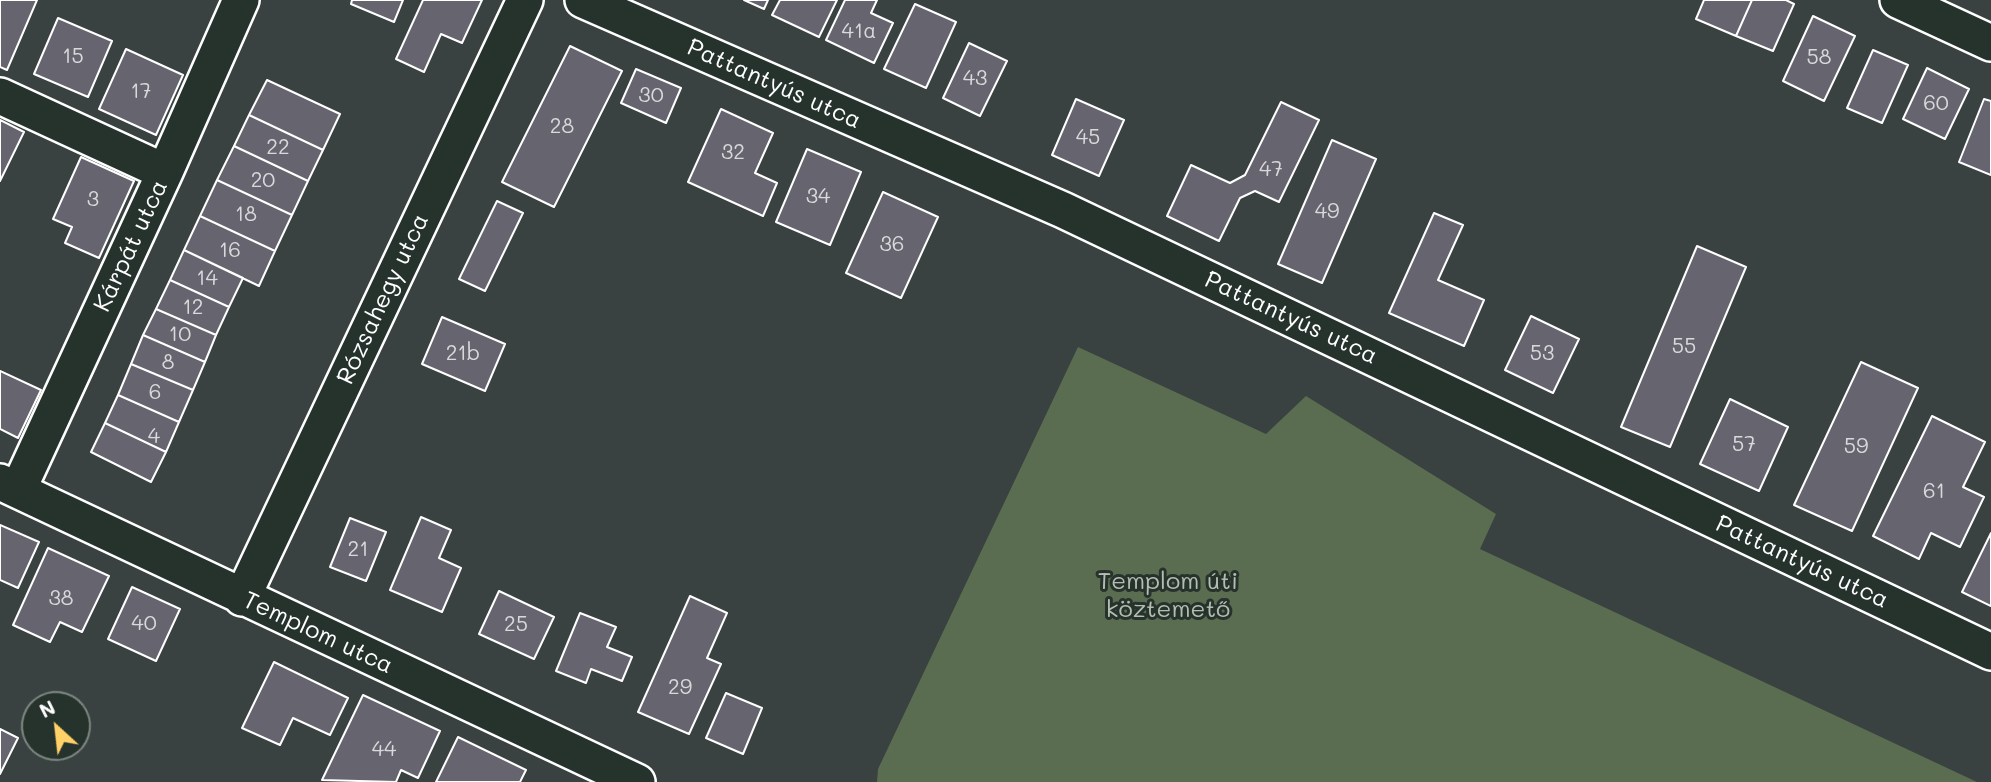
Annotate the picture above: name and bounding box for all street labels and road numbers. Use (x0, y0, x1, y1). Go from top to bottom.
street label: Pattantyús utca (683, 33, 865, 135)
street label: Kárpát utca (88, 175, 174, 317)
street label: Rózsahegy utca (331, 209, 435, 389)
street label: Pattantyús utca (1200, 265, 1382, 371)
street label: Pattantyús utca (1711, 509, 1893, 615)
street label: Templom utca (239, 586, 397, 680)

